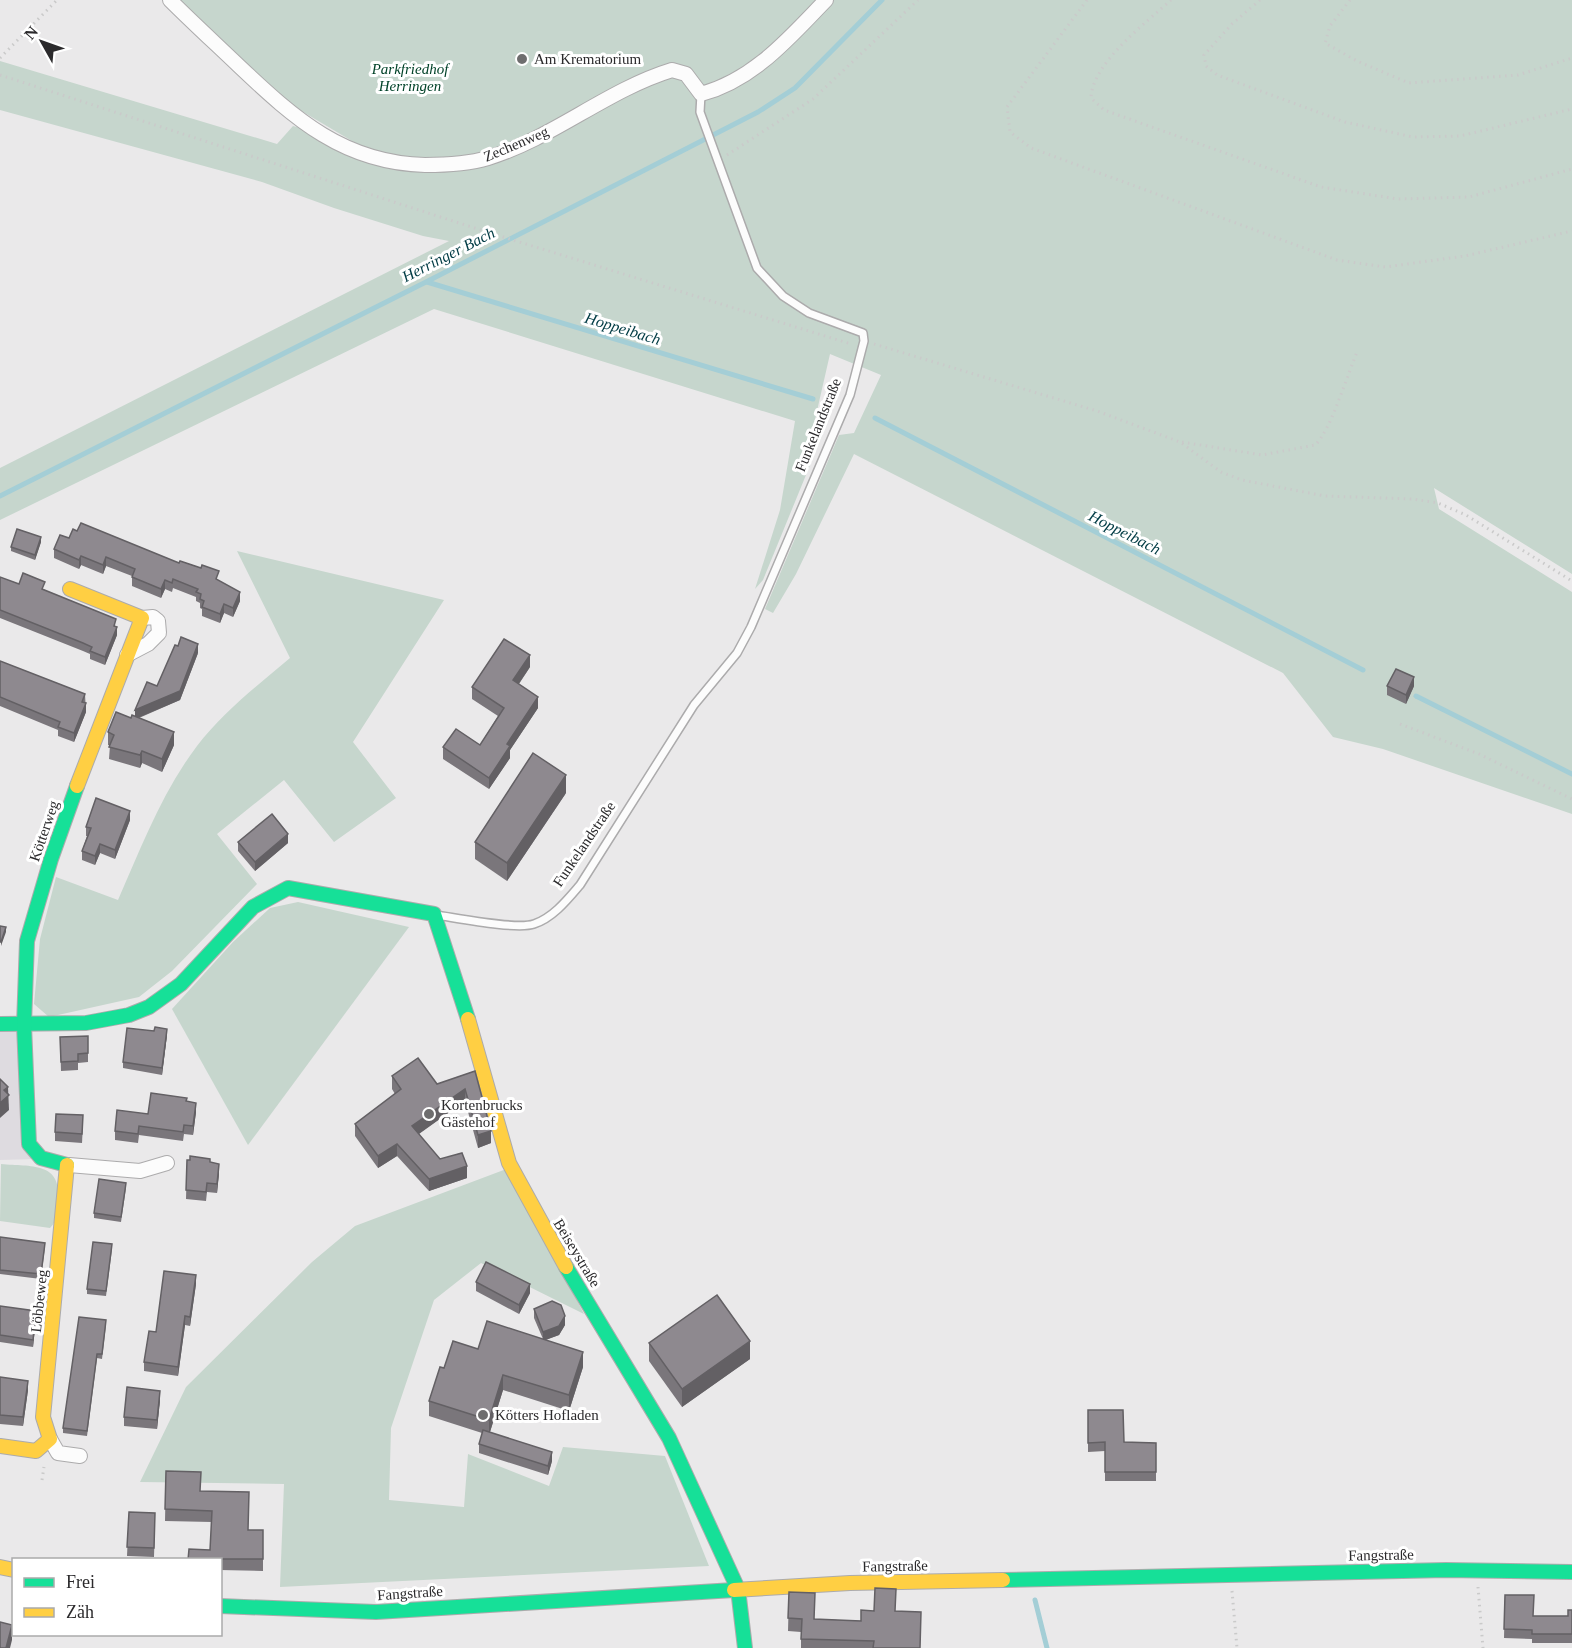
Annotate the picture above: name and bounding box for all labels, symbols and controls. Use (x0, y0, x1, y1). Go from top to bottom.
north arrow (12, 12, 72, 72)
text: N (21, 22, 41, 43)
place label: Am Krematorium (534, 51, 641, 67)
marker: Am Krematorium (515, 52, 529, 66)
park label: Parkfriedhof Herringen (371, 61, 450, 94)
street label: Zechenweg (481, 123, 551, 165)
water label: Herringer Bach (398, 224, 498, 286)
water label: Hoppeibach (582, 309, 663, 349)
street label: Funkelandstraße (792, 376, 844, 474)
water label: Hoppeibach (1085, 507, 1163, 559)
street label: Kötterweg (26, 798, 62, 864)
street label: Funkelandstraße (550, 798, 619, 890)
place label: Kortenbrucks Gästehof (441, 1097, 523, 1130)
marker: Kortenbrucks Gästehof (422, 1107, 436, 1121)
street label: Beiseystraße (550, 1216, 604, 1290)
street label: Löbbeweg (28, 1268, 50, 1333)
place label: Kötters Hofladen (495, 1407, 599, 1423)
marker: Kötters Hofladen (476, 1408, 490, 1422)
street label: Fangstraße (1348, 1546, 1414, 1564)
street label: Fangstraße (862, 1557, 928, 1575)
legend (12, 1558, 222, 1636)
text: Frei (66, 1572, 95, 1592)
street label: Fangstraße (377, 1583, 444, 1603)
text: Zäh (66, 1602, 94, 1622)

